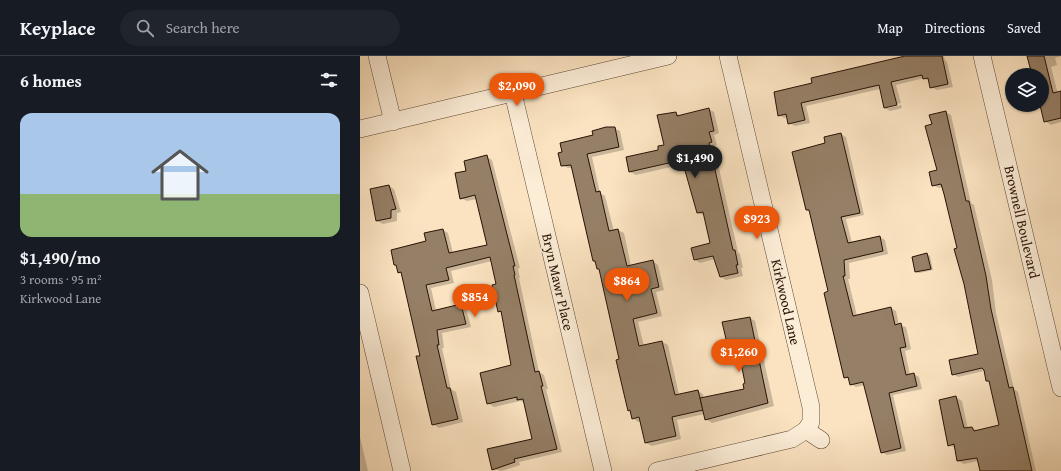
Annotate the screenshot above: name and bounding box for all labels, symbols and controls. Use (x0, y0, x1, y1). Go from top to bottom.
search box (120, 10, 400, 46)
text: Keyplace (20, 14, 96, 42)
icon: search (134, 17, 156, 39)
text: Search here (166, 17, 240, 38)
text: Map (877, 18, 903, 38)
text: Directions (925, 18, 985, 38)
text: Saved (1007, 18, 1041, 38)
text: 6 homes (20, 68, 82, 93)
map controls (1005, 68, 1049, 112)
button: layers (1005, 68, 1049, 112)
icon: filters (318, 69, 340, 91)
pin: $2,090 (484, 73, 550, 107)
text: $2,090 (498, 76, 536, 95)
icon: home (144, 139, 216, 211)
pin: $1,490 (662, 145, 728, 179)
text: $1,490 (676, 148, 714, 167)
street label: Brownell Boulevard (999, 164, 1045, 281)
pin: $923 (733, 206, 781, 240)
text: $923 (744, 209, 770, 228)
street label: Bryn Mawr Place (537, 231, 579, 333)
text: $1,490/mo (20, 245, 101, 270)
street label: Kirkwood Lane (766, 257, 806, 347)
pin: $864 (603, 268, 651, 302)
text: 3 rooms · 95 m² (20, 270, 102, 289)
text: $864 (614, 271, 640, 290)
pin: $854 (451, 284, 499, 318)
text: $854 (462, 287, 488, 306)
text: Kirkwood Lane (20, 289, 101, 308)
pin: $1,260 (706, 339, 772, 373)
text: $1,260 (720, 342, 758, 361)

